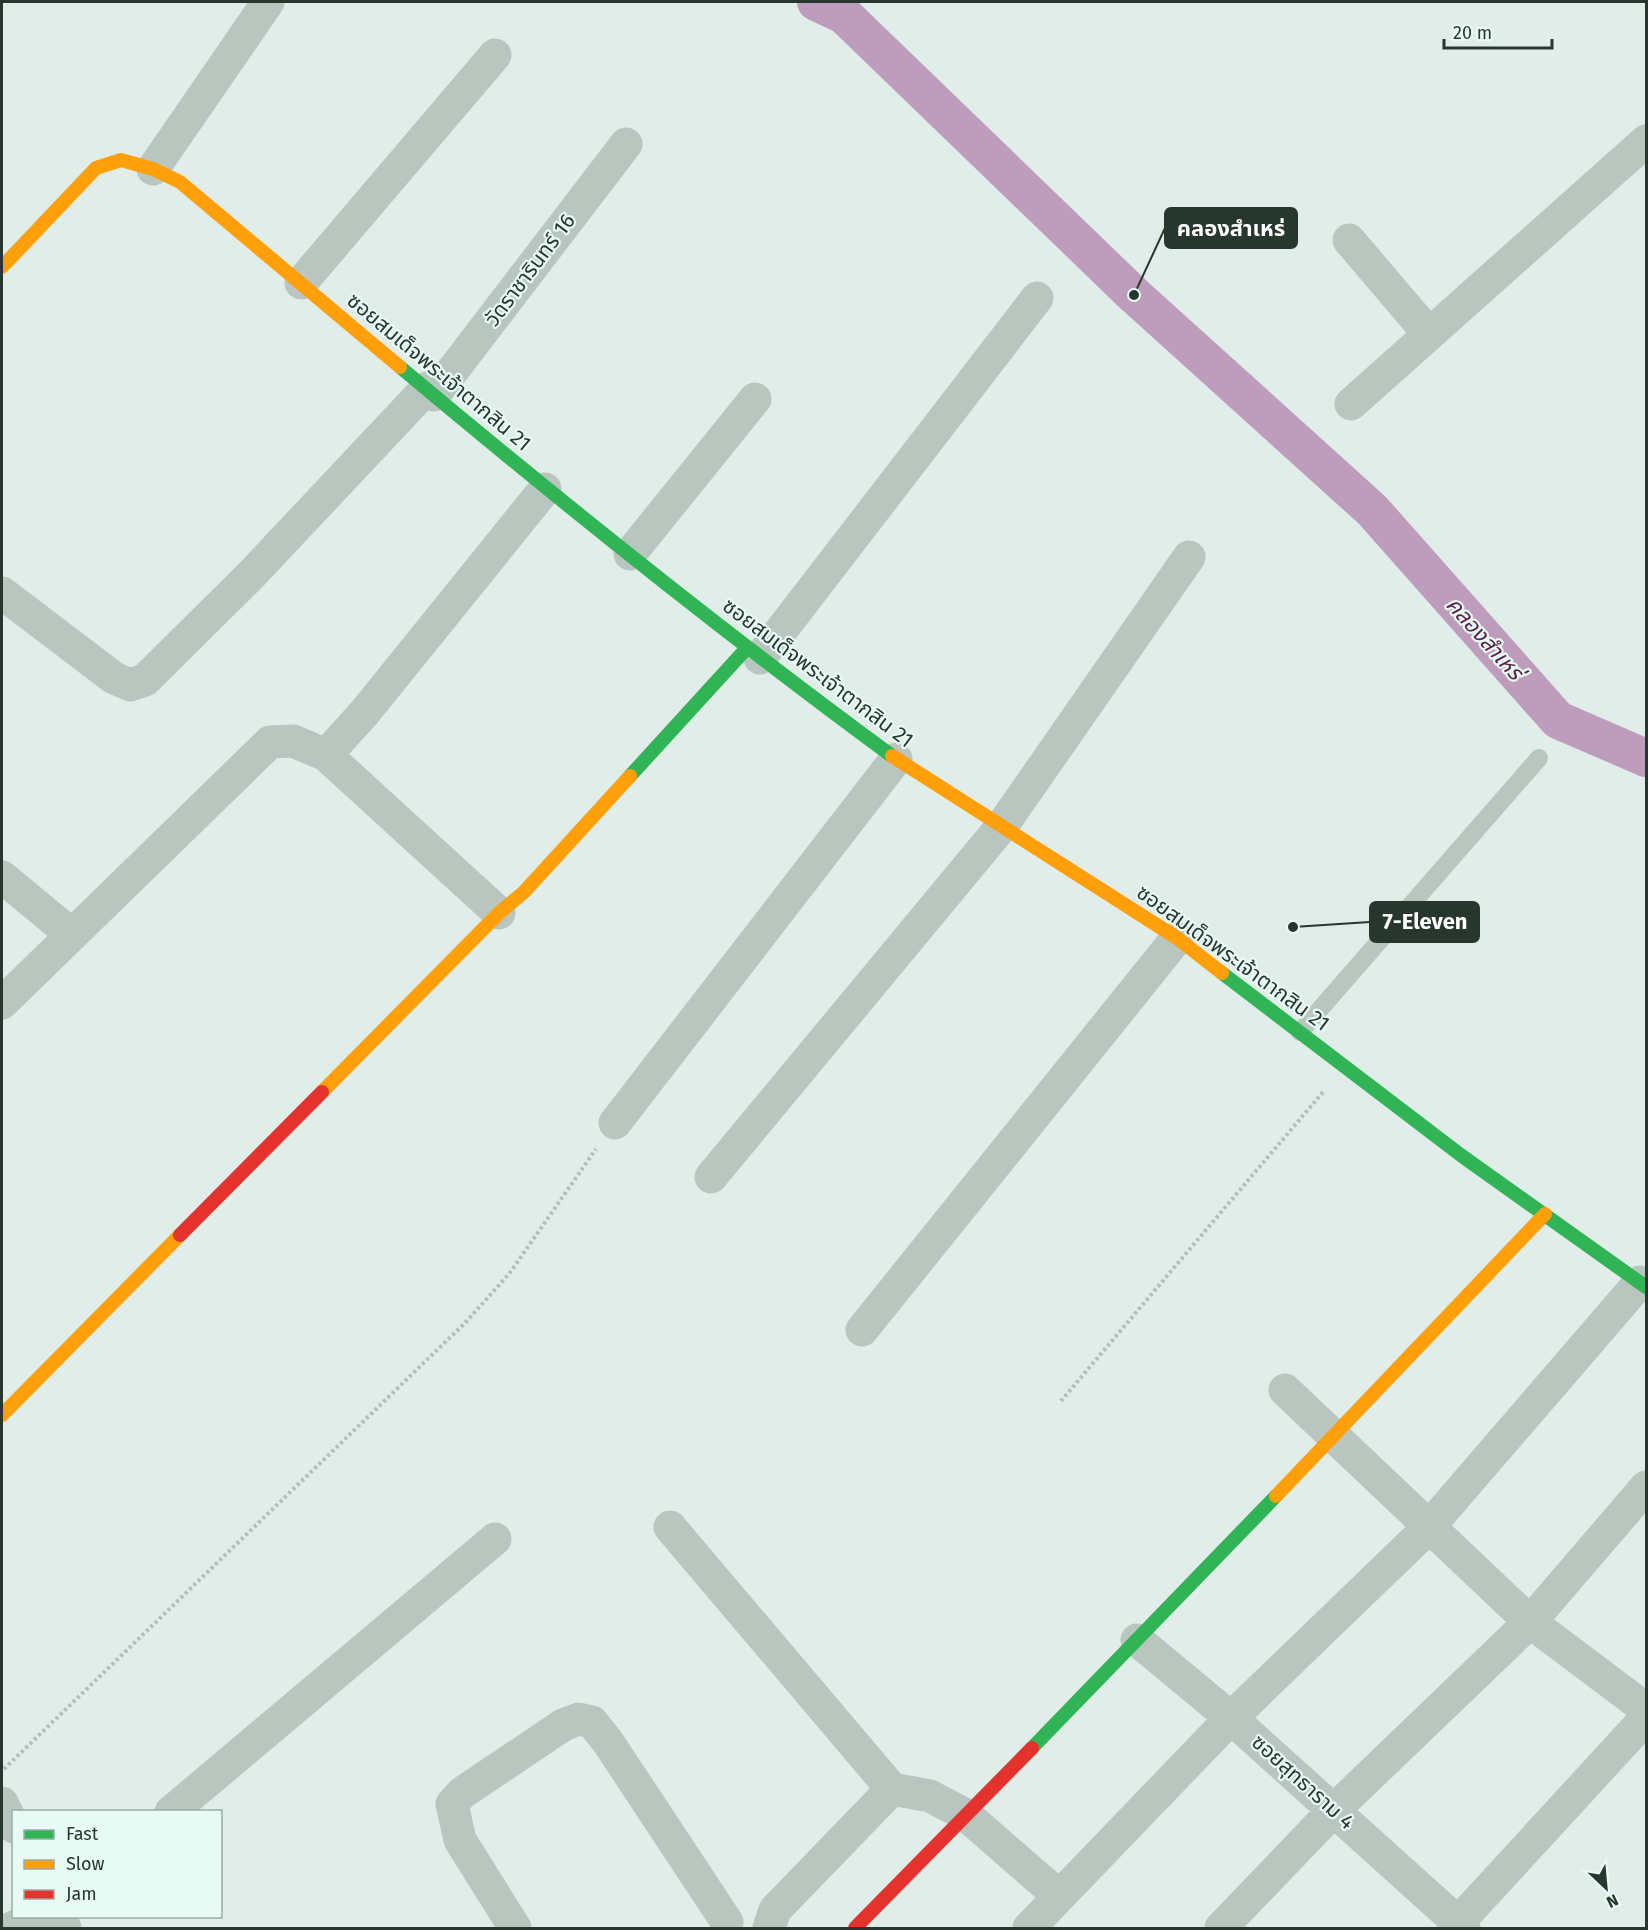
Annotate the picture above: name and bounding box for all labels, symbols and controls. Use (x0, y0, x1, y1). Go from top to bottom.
scale bar (1444, 12, 1552, 50)
text: 20 m (1453, 22, 1492, 44)
callout: คลองสำเหร่ (1165, 208, 1297, 248)
street label: วัดราชารินทร์ 16 (479, 209, 581, 331)
text: คลองสำเหร่ (1177, 215, 1285, 242)
street label: ซอยสมเด็จพระเจ้าตากสิน 21 (342, 287, 536, 457)
water label: คลองสำเหร่ (1440, 591, 1532, 688)
street label: ซอยสมเด็จพระเจ้าตากสิน 21 (717, 593, 919, 753)
street label: ซอยสมเด็จพระเจ้าตากสิน 21 (1131, 879, 1335, 1037)
callout: 7-Eleven (1370, 902, 1479, 942)
text: 7-Eleven (1383, 908, 1467, 935)
street label: ซอยสุทธาราม 4 (1246, 1729, 1360, 1835)
legend (12, 1810, 222, 1918)
text: Fast (66, 1823, 99, 1845)
text: Slow (66, 1853, 105, 1875)
north arrow (1576, 1858, 1636, 1918)
text: Jam (66, 1883, 97, 1905)
text: N (1603, 1890, 1621, 1912)

